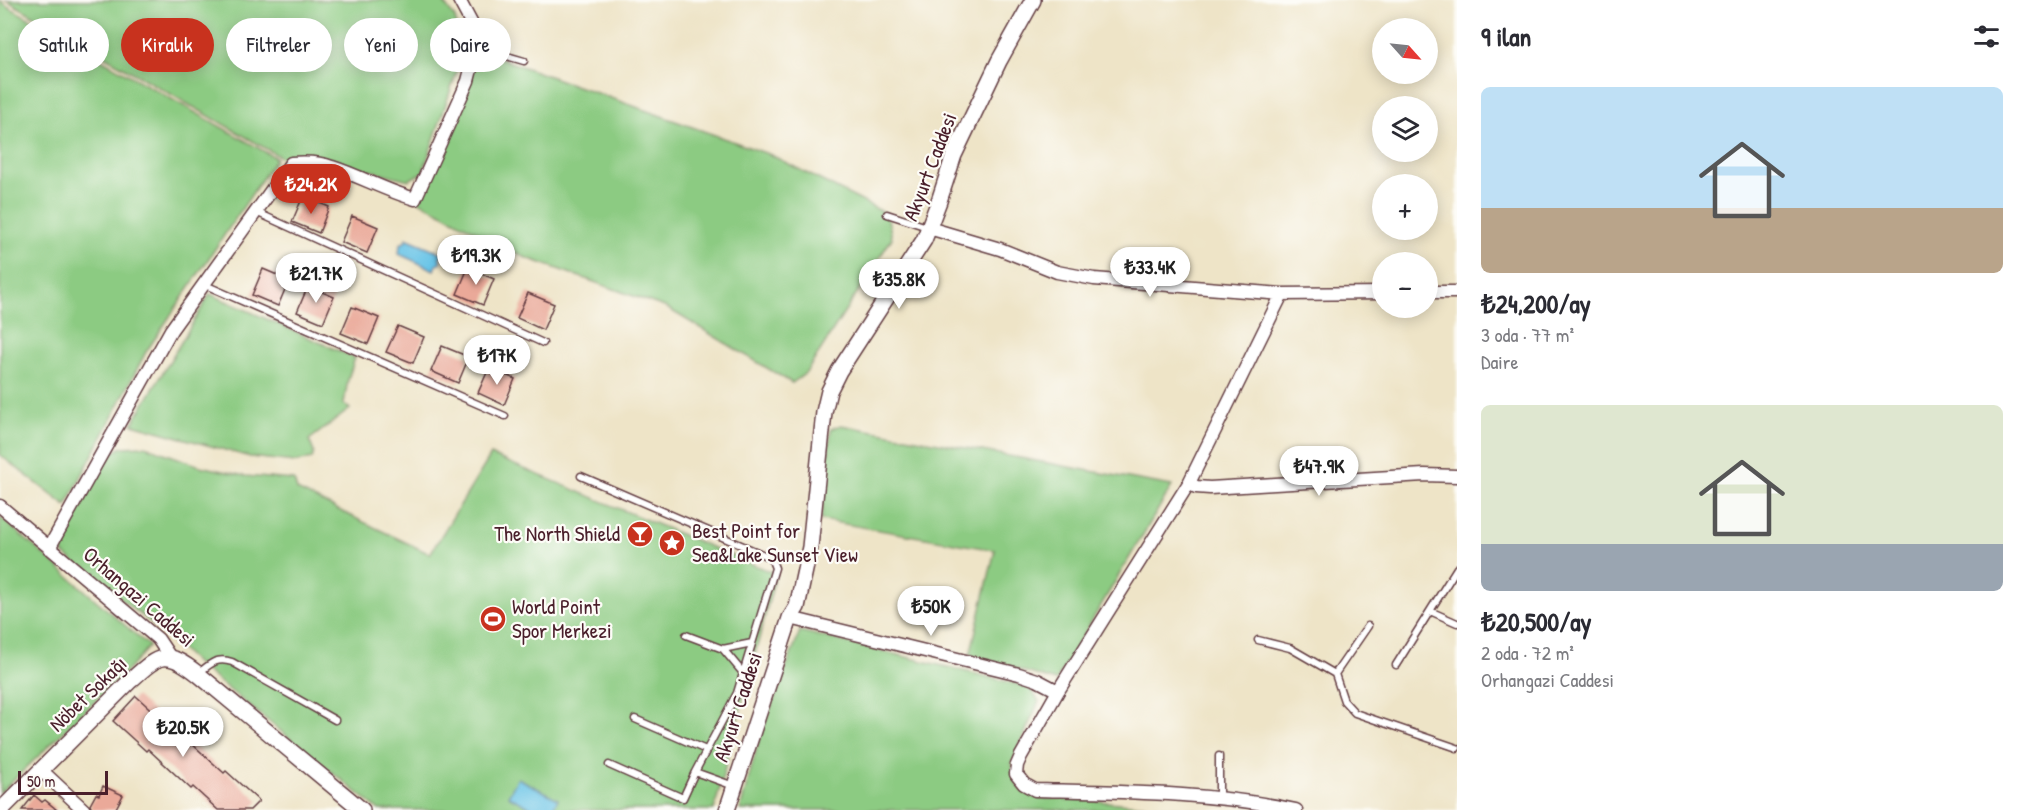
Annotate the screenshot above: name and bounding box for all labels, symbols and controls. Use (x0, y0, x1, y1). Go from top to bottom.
chip: Satılık (18, 18, 109, 72)
chip: Kiralık (121, 18, 214, 72)
chip: Filtreler (226, 18, 332, 72)
chip: Yeni (344, 18, 418, 72)
chip: Daire (430, 18, 511, 72)
north arrow (1372, 18, 1438, 84)
map controls (1372, 18, 1438, 318)
text: 9 ilan (1481, 19, 1531, 54)
icon: filters (1970, 20, 2003, 53)
button: layers (1372, 96, 1438, 162)
street label: Akyurt Caddesi (896, 109, 963, 225)
icon: home (1688, 126, 1796, 234)
pin: ₺24.2K (262, 164, 360, 215)
text: ₺24.2K (285, 170, 337, 197)
button: + (1372, 174, 1438, 240)
pin: ₺19.3K (427, 235, 525, 286)
text: ₺19.3K (451, 241, 501, 268)
pin: ₺33.4K (1101, 247, 1199, 298)
button: − (1372, 252, 1438, 318)
pin: ₺21.7K (267, 253, 365, 304)
text: ₺33.4K (1124, 253, 1176, 280)
text: ₺21.7K (290, 259, 342, 286)
pin: ₺35.8K (850, 259, 948, 310)
text: ₺35.8K (873, 265, 925, 292)
text: ₺24,200/ay (1481, 286, 1591, 321)
text: 3 oda · 77 m² (1481, 321, 1574, 348)
pin: ₺17K (461, 335, 533, 386)
text: ₺17K (477, 341, 517, 368)
text: Daire (1481, 348, 1518, 375)
icon: home (1688, 444, 1796, 552)
pin: ₺47.9K (1270, 446, 1368, 497)
text: ₺47.9K (1294, 452, 1344, 479)
place label: Best Point for Sea&Lake Sunset View (692, 516, 858, 569)
place label: The North Shield (494, 519, 620, 548)
bar icon: The North Shield (625, 519, 655, 549)
place icon: Best Point for Sea&Lake Sunset View (657, 528, 687, 558)
street label: Orhangazi Caddesi (77, 540, 202, 653)
pin: ₺50K (895, 586, 967, 637)
place label: World Point Spor Merkezi (512, 592, 612, 645)
text: ₺50K (911, 592, 951, 619)
sports icon: World Point Spor Merkezi (478, 604, 508, 634)
text: ₺20,500/ay (1481, 604, 1591, 639)
text: 2 oda · 72 m² (1481, 639, 1574, 666)
street label: Akyurt Caddesi (706, 648, 769, 765)
street label: Nöbet Sokağı (42, 649, 133, 738)
text: Orhangazi Caddesi (1481, 666, 1614, 693)
pin: ₺20.5K (134, 707, 232, 758)
text: ₺20.5K (157, 713, 209, 740)
scale bar (18, 768, 108, 796)
text: 50 m (27, 770, 56, 792)

